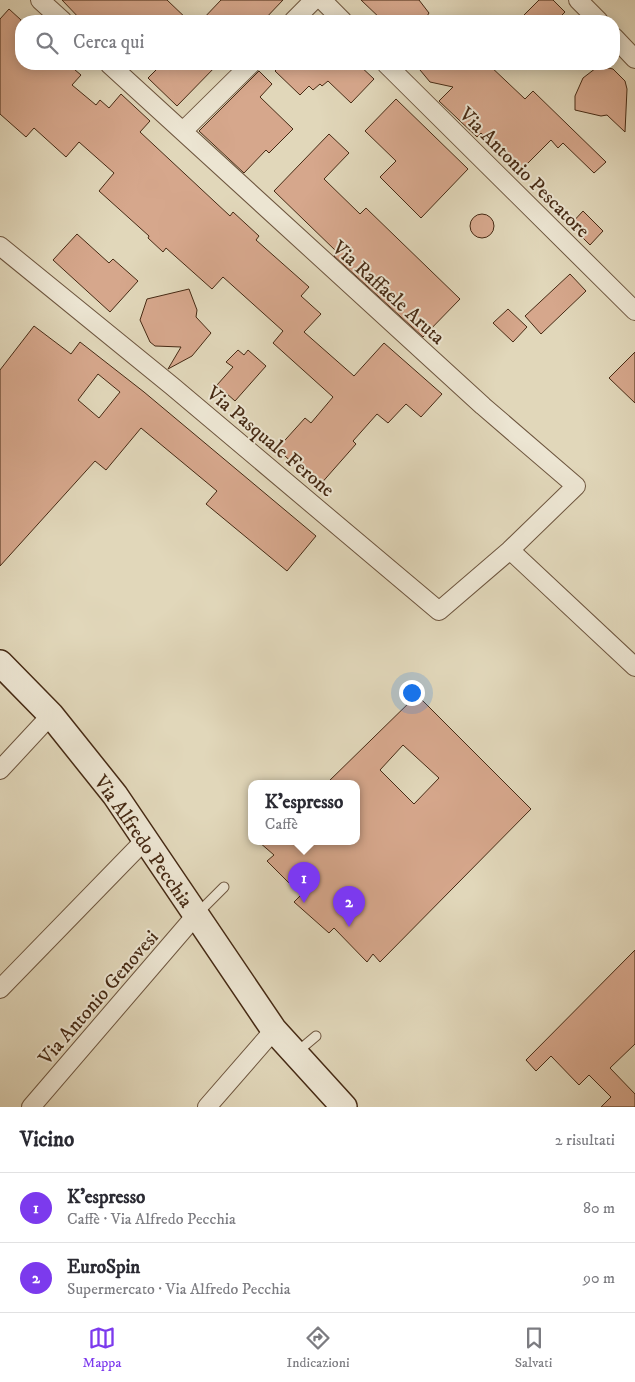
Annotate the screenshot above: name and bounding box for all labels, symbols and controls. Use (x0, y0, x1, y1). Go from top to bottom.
search box (15, 15, 620, 70)
icon: search (33, 29, 61, 57)
text: Cerca qui (73, 31, 144, 54)
street label: Via Antonio Pescatore (453, 102, 594, 244)
street label: Via Raffaele Aruta (326, 235, 450, 351)
street label: Via Pasquale Ferone (200, 381, 339, 503)
your location (399, 680, 425, 706)
street label: Via Alfredo Pecchia (87, 770, 198, 913)
popup (248, 780, 360, 845)
text: K'espresso (265, 791, 343, 814)
text: Caffè (265, 814, 298, 834)
pin: 1 (288, 862, 320, 903)
pin: 2 (333, 886, 365, 927)
street label: Via Antonio Genovesi (33, 925, 165, 1071)
text: Vicino (20, 1127, 74, 1153)
text: 2 risultati (555, 1130, 615, 1150)
text: K'espresso (67, 1186, 145, 1209)
text: 1 (33, 1198, 39, 1218)
text: 80 m (583, 1198, 615, 1218)
text: Caffè · Via Alfredo Pecchia (67, 1209, 236, 1229)
text: EuroSpin (67, 1256, 140, 1279)
text: 2 (32, 1268, 40, 1288)
text: 90 m (583, 1268, 615, 1288)
text: Supermercato · Via Alfredo Pecchia (67, 1279, 291, 1299)
tab: Mappa (83, 1324, 121, 1372)
tab: Indicazioni (287, 1324, 350, 1372)
tab: Salvati (515, 1324, 552, 1372)

